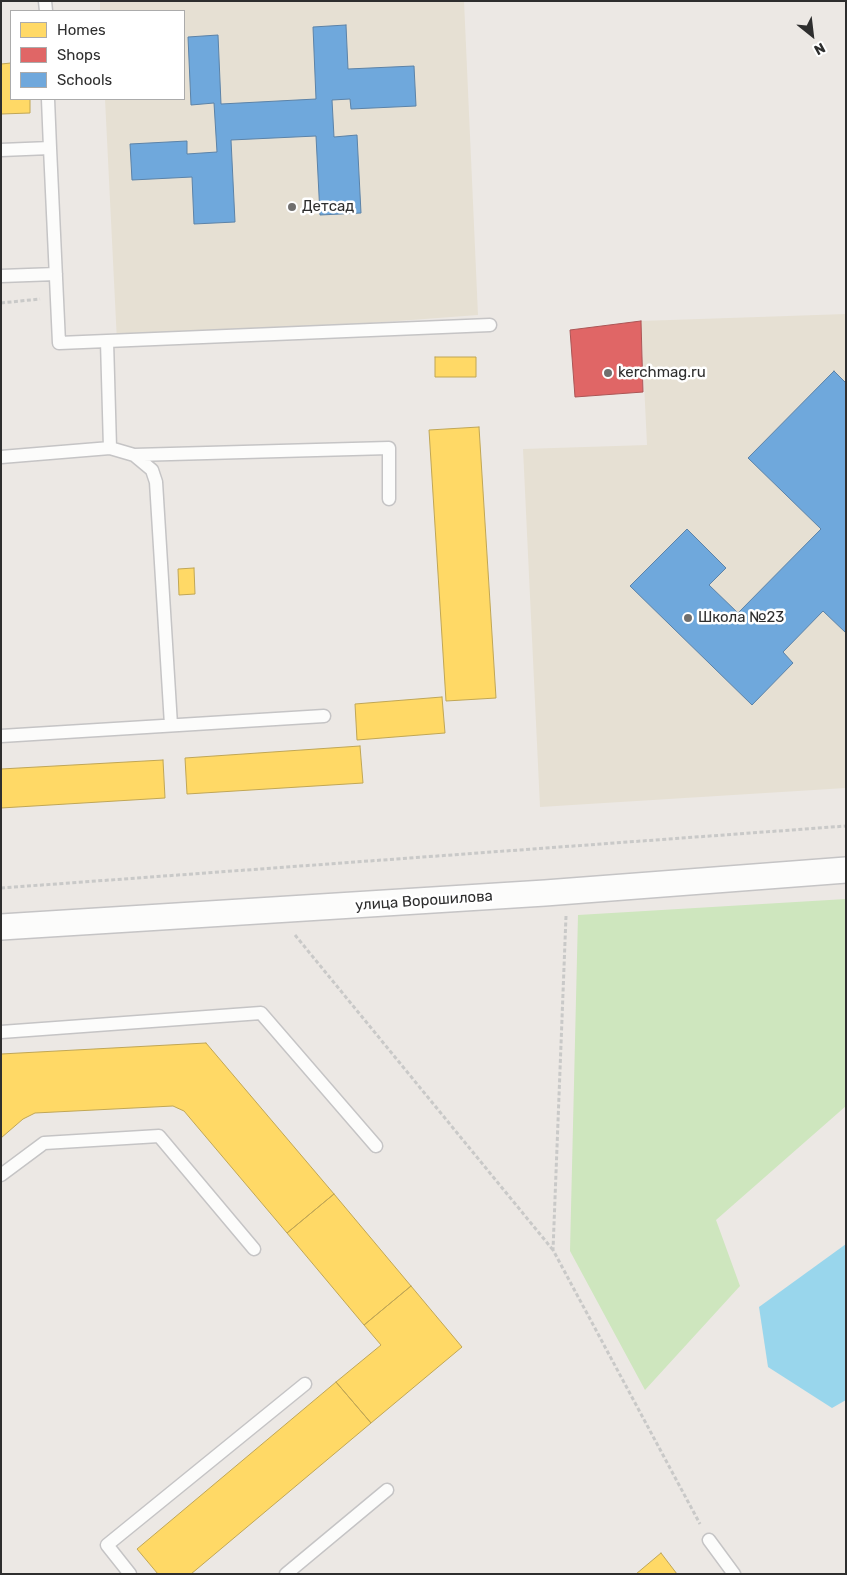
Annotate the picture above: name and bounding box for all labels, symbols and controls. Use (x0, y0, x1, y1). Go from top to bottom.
legend (10, 10, 185, 100)
north arrow (787, 10, 837, 60)
text: Homes (57, 21, 106, 39)
text: N (811, 39, 828, 58)
text: Shops (57, 46, 101, 64)
text: Schools (57, 71, 112, 89)
place label: Детсад (302, 198, 354, 216)
marker: Детсад (286, 201, 298, 213)
place label: kerchmag.ru (618, 364, 706, 382)
marker: kerchmag.ru (602, 367, 614, 379)
place label: Школа №23 (698, 609, 784, 627)
marker: Школа №23 (682, 612, 694, 624)
street label: улица Ворошилова (355, 887, 493, 915)

